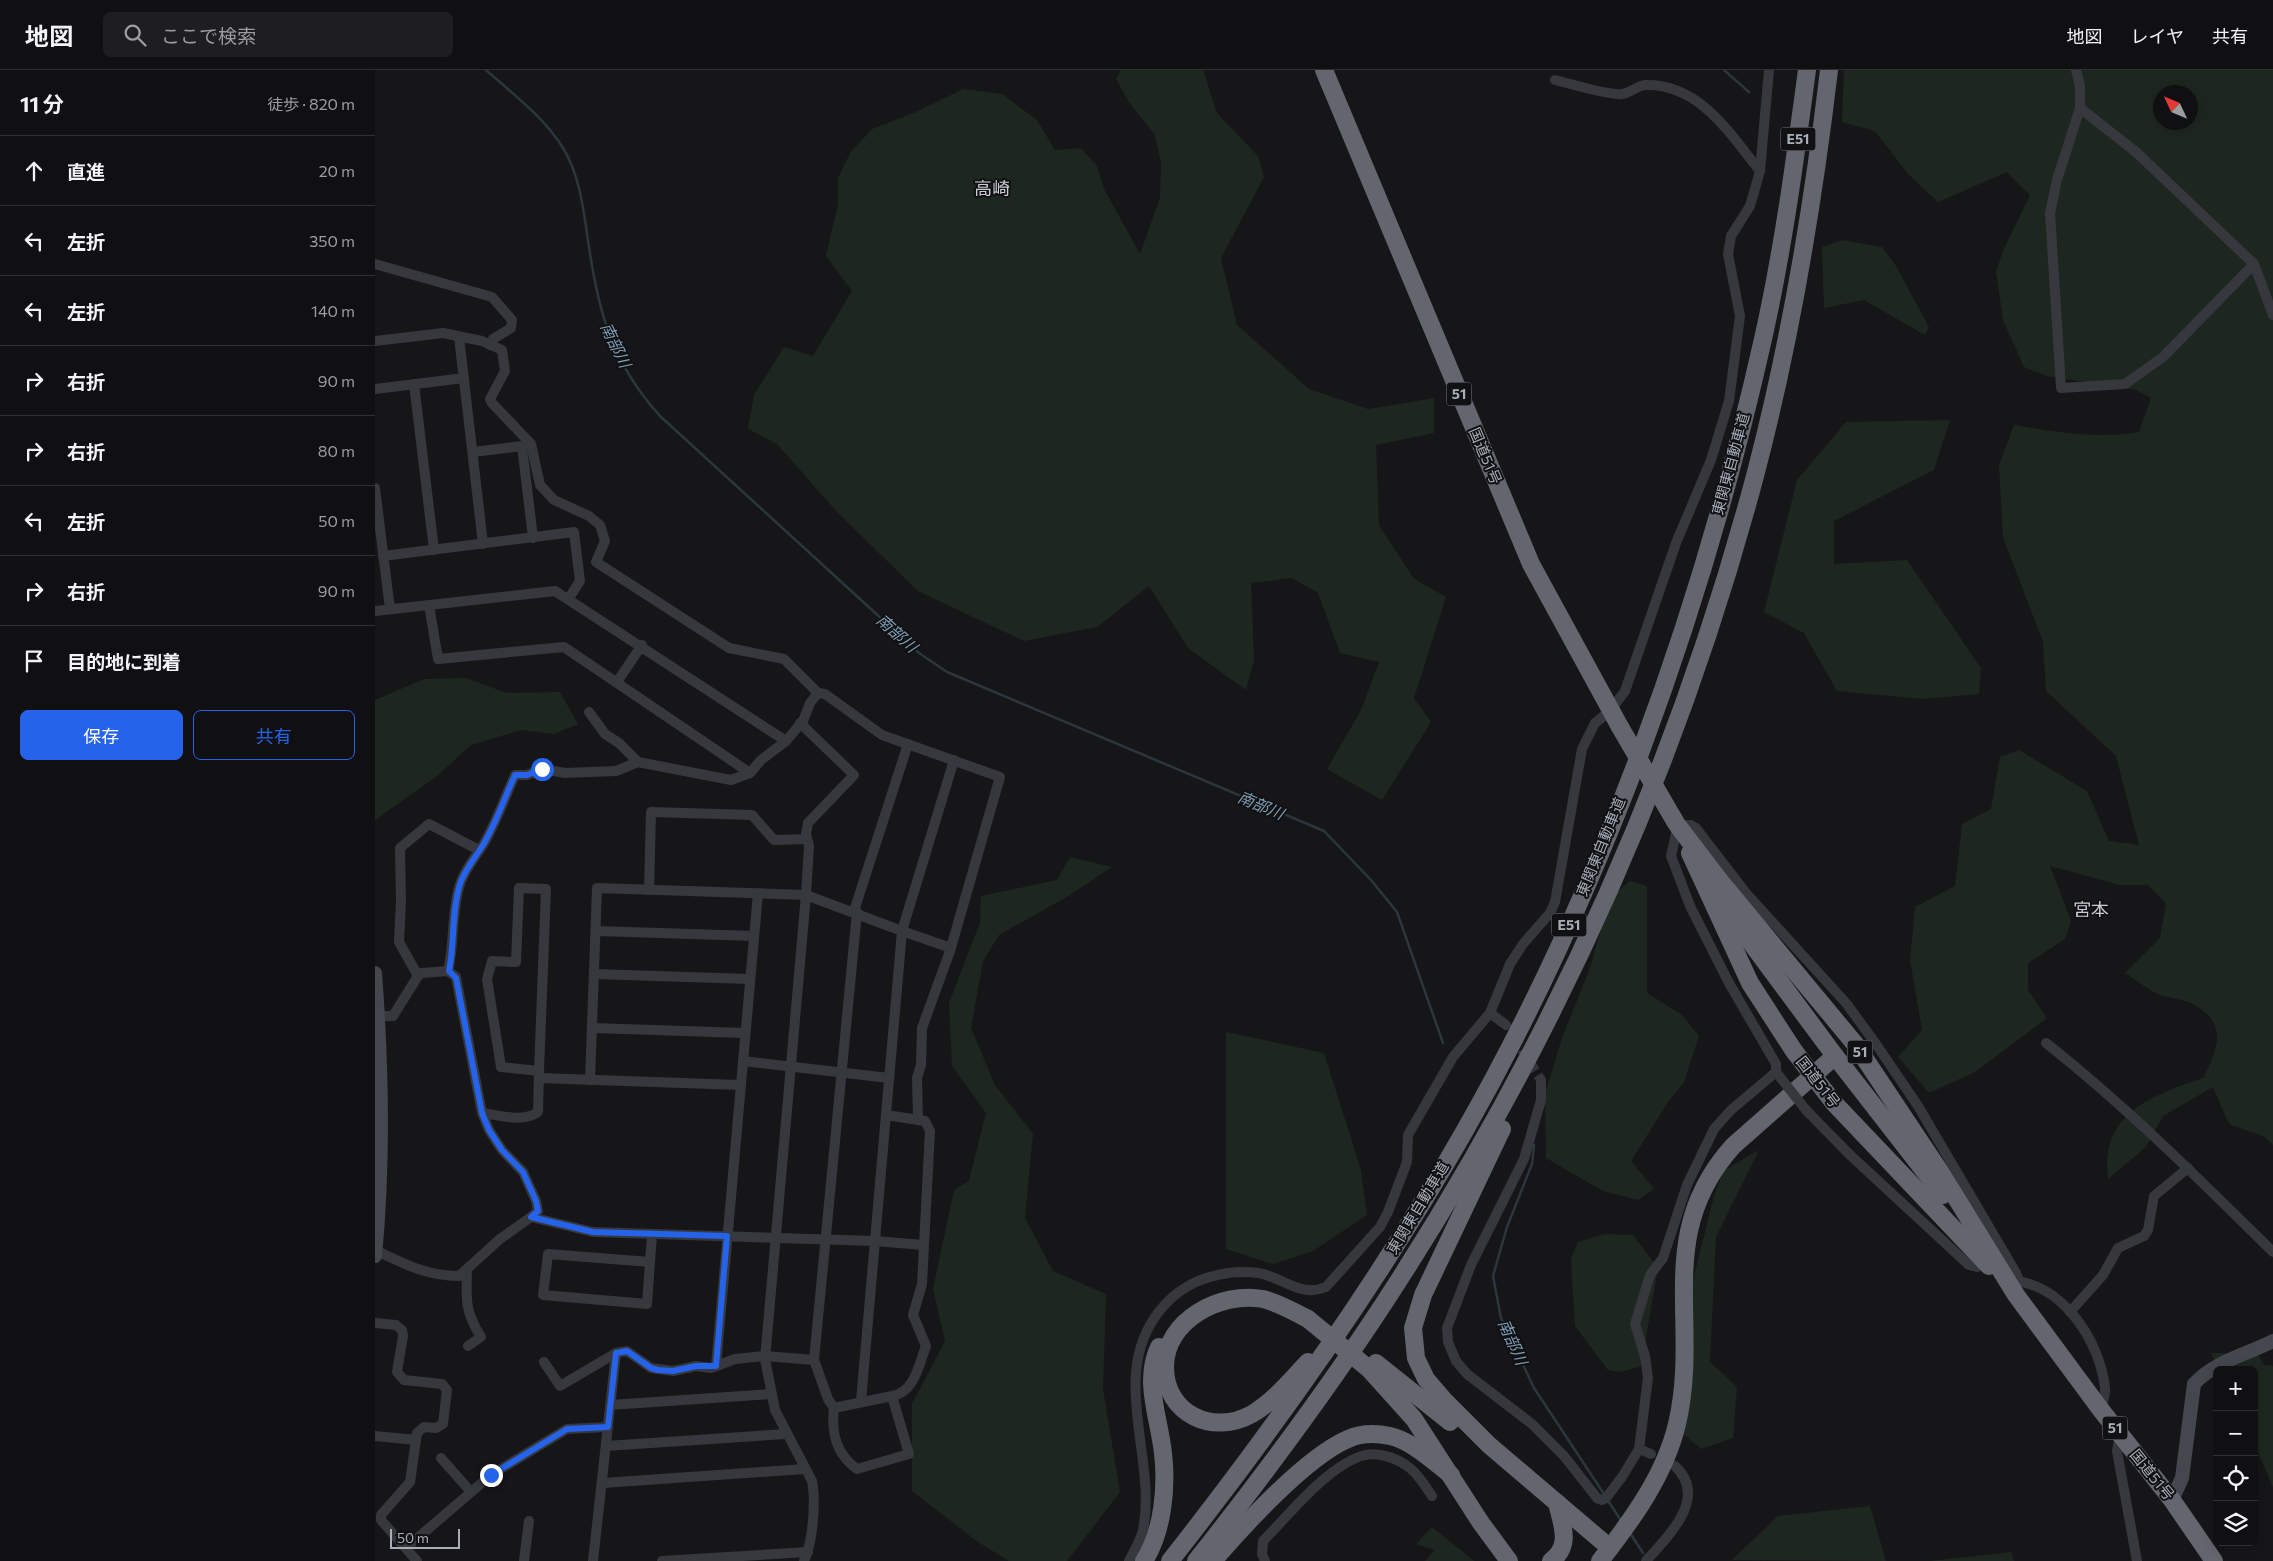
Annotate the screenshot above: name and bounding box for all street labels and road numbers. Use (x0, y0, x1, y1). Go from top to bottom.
road number: E51 (1781, 128, 1815, 150)
road number: 51 (1447, 382, 1471, 406)
street label: 東関東自動車道 (1708, 411, 1752, 517)
street label: 国道51号 (1466, 424, 1506, 487)
street label: 東関東自動車道 (1572, 795, 1628, 899)
road number: E51 (1551, 914, 1587, 936)
road number: 51 (1847, 1040, 1873, 1064)
street label: 国道51号 (1793, 1052, 1844, 1111)
street label: 東関東自動車道 (1382, 1158, 1452, 1257)
road number: 51 (2103, 1416, 2127, 1440)
street label: 国道51号 (2127, 1445, 2179, 1503)

